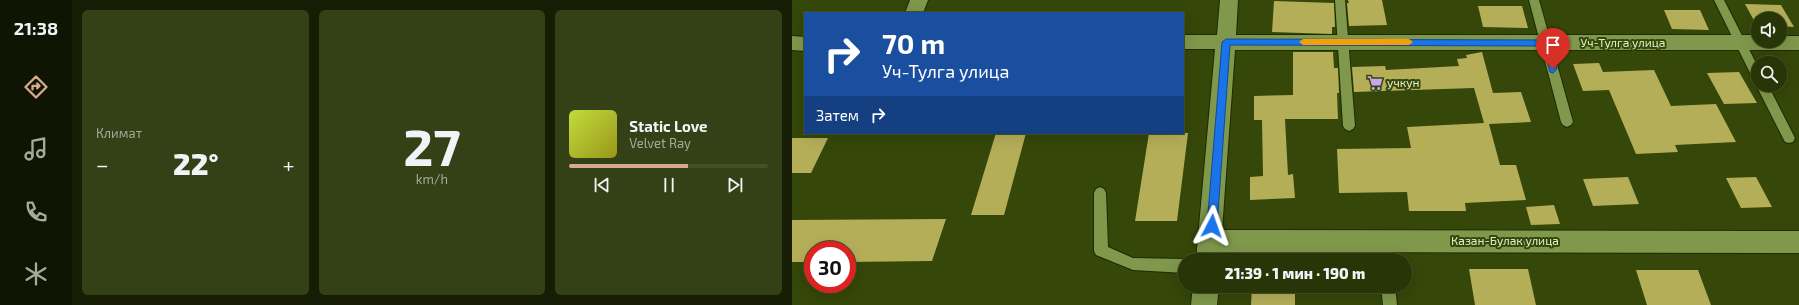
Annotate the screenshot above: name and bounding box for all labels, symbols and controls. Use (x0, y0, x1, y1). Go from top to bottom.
map controls (1751, 12, 1787, 92)
button: sound (1751, 12, 1787, 48)
text: 21:38 (14, 17, 58, 39)
text: 70 m (882, 26, 945, 60)
icon: right (816, 28, 868, 80)
pin (1536, 28, 1570, 69)
icon: arrive (1542, 34, 1564, 56)
street label: Уч-Тулга улица (1581, 35, 1665, 50)
button: search (1751, 56, 1787, 92)
text: Уч-Тулга улица (882, 60, 1009, 82)
icon: directions (22, 73, 50, 101)
supermarket icon: учкун (1366, 74, 1384, 92)
place label: учкун (1387, 75, 1420, 90)
icon: right (867, 104, 889, 126)
text: Затем (816, 106, 859, 124)
text: 27 (403, 114, 461, 176)
text: Static Love (629, 117, 708, 135)
text: Климат (96, 125, 142, 141)
icon: music (22, 135, 50, 163)
text: Velvet Ray (629, 135, 691, 151)
text: 22° (173, 145, 218, 181)
text: − (96, 151, 109, 177)
text: + (283, 151, 295, 177)
text: km/h (416, 171, 448, 187)
icon: previous (591, 174, 613, 196)
icon: pause (658, 174, 680, 196)
icon: next (724, 174, 746, 196)
icon: phone (22, 198, 50, 226)
position arrow (1191, 205, 1233, 247)
street label: Казан-Булак улица (1451, 233, 1559, 248)
speed limit sign: 30 (804, 241, 856, 293)
icon: climate (22, 260, 50, 288)
text: 21:39 · 1 мин · 190 m (1225, 264, 1365, 282)

